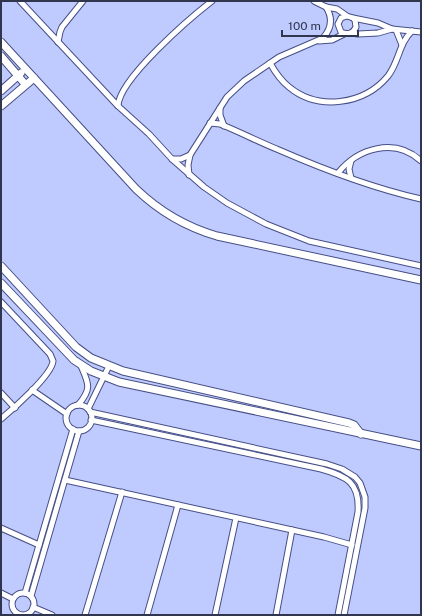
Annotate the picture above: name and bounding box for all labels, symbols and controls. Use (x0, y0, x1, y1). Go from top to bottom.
scale bar (282, 12, 358, 38)
text: 100 m (288, 19, 321, 33)

